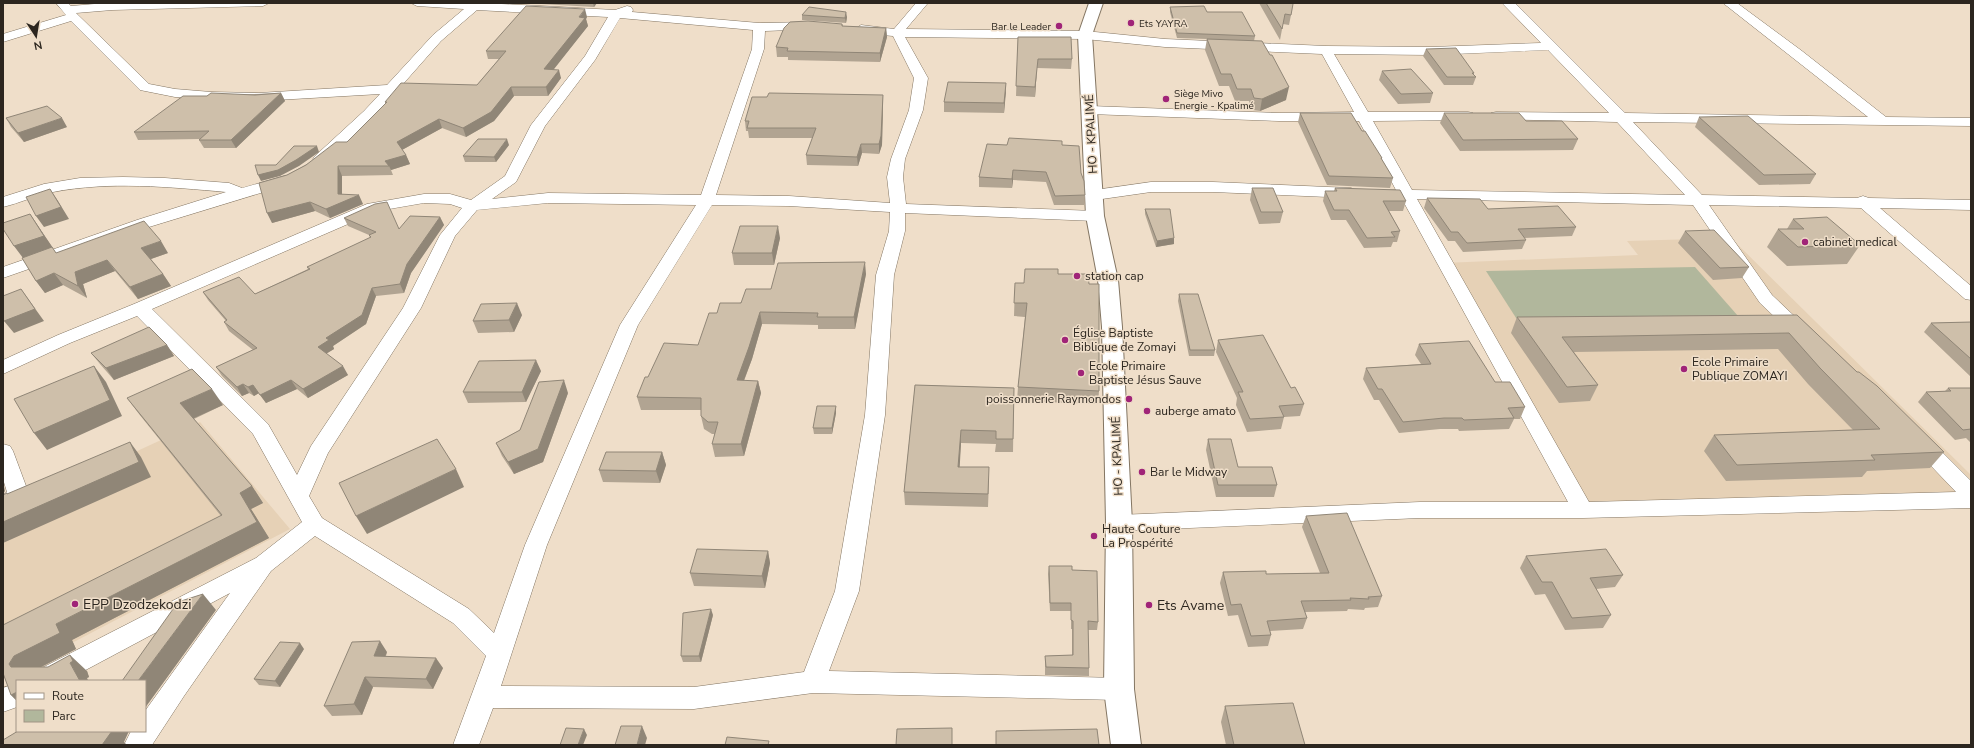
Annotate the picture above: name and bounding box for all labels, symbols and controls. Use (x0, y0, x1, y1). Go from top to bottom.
north arrow (16, 16, 56, 56)
place label: Ets YAYRA (1139, 17, 1188, 31)
marker: Ets YAYRA (1126, 18, 1136, 28)
place label: Bar le Leader (991, 20, 1051, 34)
marker: Bar le Leader (1054, 21, 1064, 31)
text: N (32, 37, 44, 53)
place label: Siège Mivo Energie - Kpalimé (1174, 87, 1254, 113)
street label: HO - KPALIMÉ (1081, 94, 1101, 174)
marker: Siège Mivo Energie - Kpalimé (1161, 94, 1171, 104)
place label: cabinet medical (1813, 234, 1897, 250)
marker: cabinet medical (1800, 237, 1810, 247)
place label: station cap (1085, 268, 1144, 284)
marker: station cap (1072, 271, 1082, 281)
place label: Église Baptiste Biblique de Zomayi (1073, 325, 1176, 355)
marker: Église Baptiste Biblique de Zomayi (1060, 335, 1070, 345)
place label: Ecole Primaire Publique ZOMAYI (1692, 354, 1788, 384)
place label: Ecole Primaire Baptiste Jésus Sauve (1089, 358, 1201, 388)
marker: Ecole Primaire Publique ZOMAYI (1679, 364, 1689, 374)
marker: Ecole Primaire Baptiste Jésus Sauve (1076, 368, 1086, 378)
place label: poissonnerie Raymondos (986, 391, 1121, 407)
marker: poissonnerie Raymondos (1124, 394, 1134, 404)
place label: auberge amato (1155, 403, 1236, 419)
marker: auberge amato (1142, 406, 1152, 416)
street label: HO - KPALIMÉ (1108, 416, 1126, 496)
place label: Bar le Midway (1150, 464, 1228, 480)
marker: Bar le Midway (1137, 467, 1147, 477)
place label: Haute Couture La Prospérité (1102, 521, 1180, 551)
marker: Haute Couture La Prospérité (1089, 531, 1099, 541)
place label: EPP Dzodzekodzi (83, 595, 191, 614)
place label: Ets Avame (1157, 596, 1224, 615)
marker: EPP Dzodzekodzi (70, 599, 80, 609)
marker: Ets Avame (1144, 600, 1154, 610)
legend (16, 680, 146, 732)
text: Route (52, 688, 84, 704)
text: Parc (52, 708, 76, 724)

